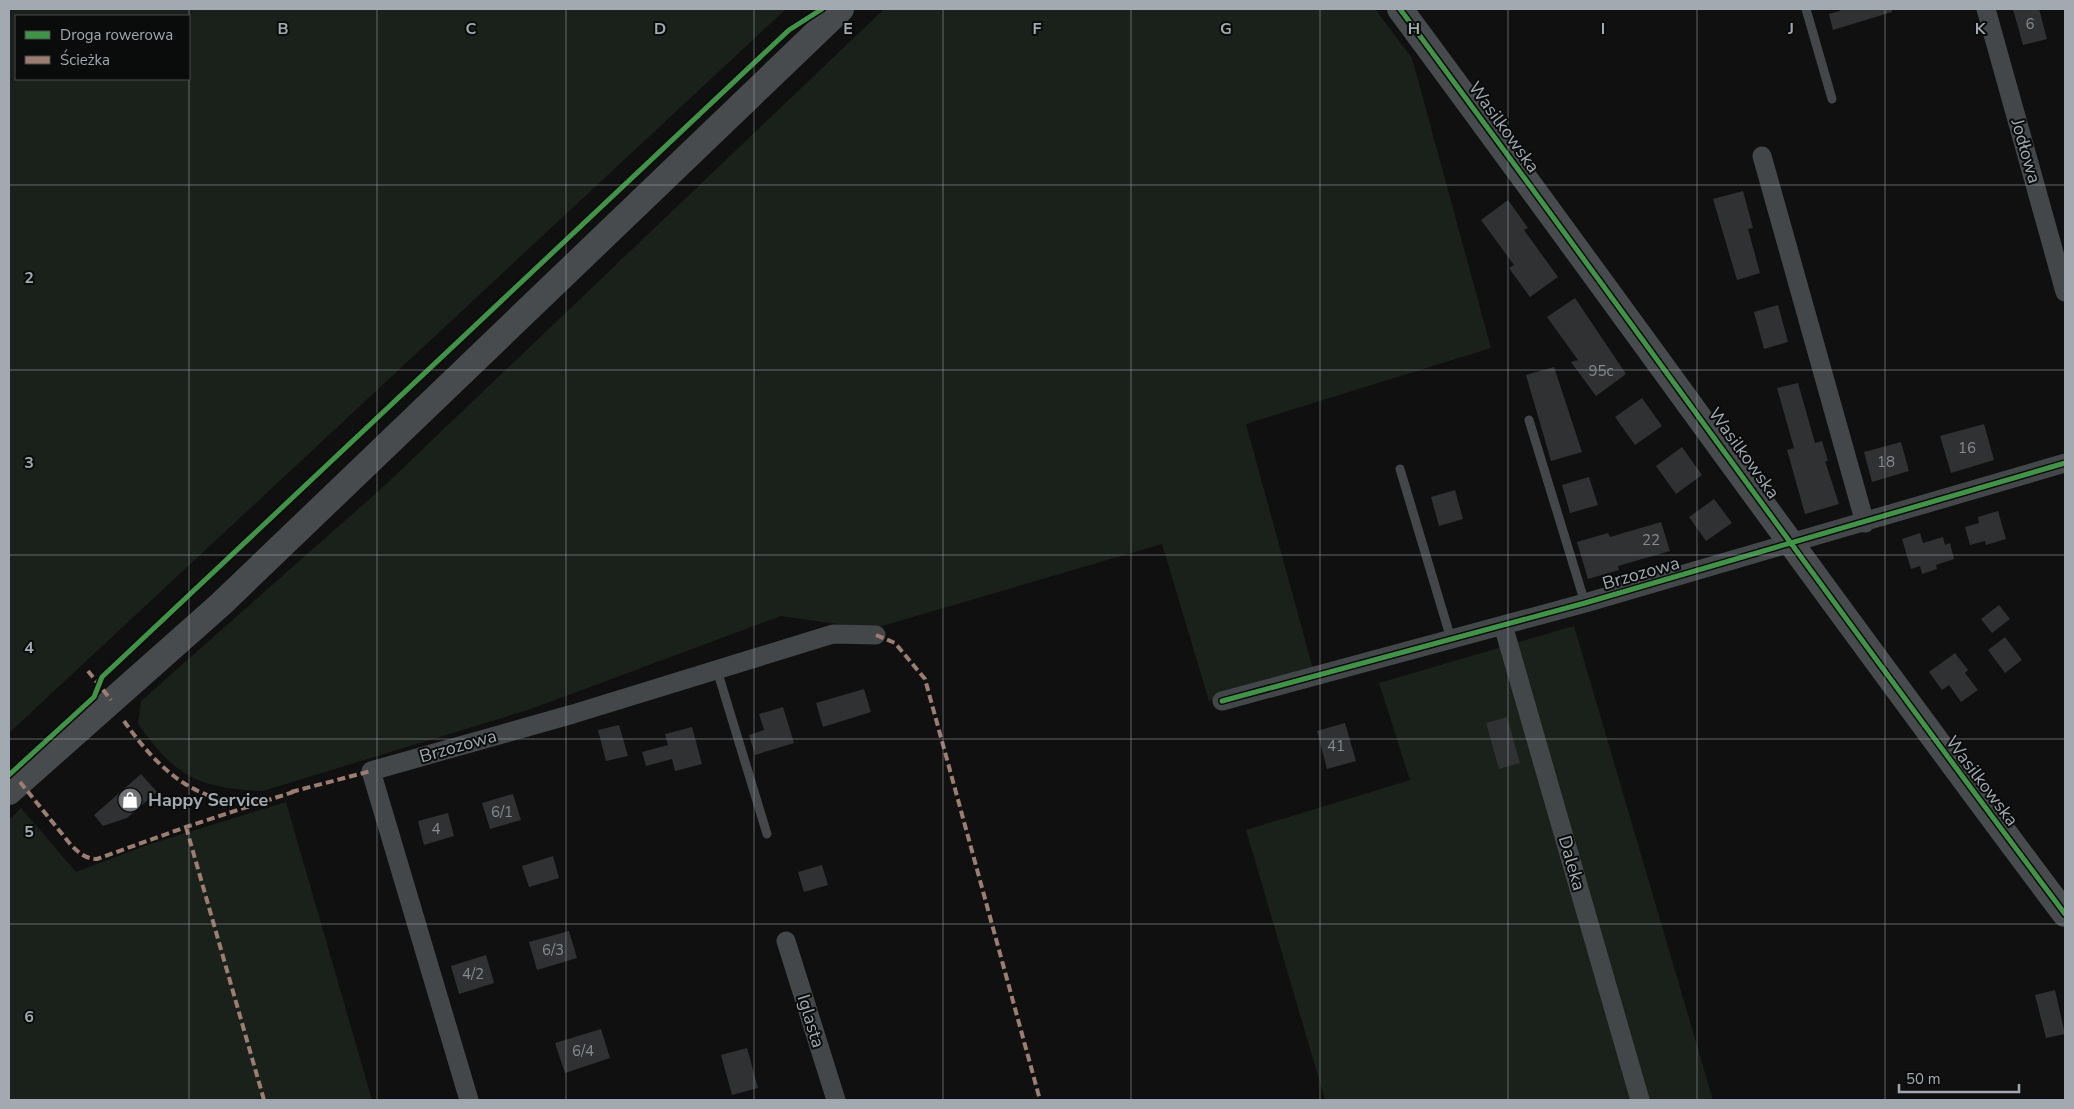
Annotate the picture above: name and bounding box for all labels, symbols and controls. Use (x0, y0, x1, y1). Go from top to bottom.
house number: 6 (2025, 14, 2035, 34)
legend (15, 15, 190, 80)
text: B (277, 18, 289, 40)
text: C (466, 18, 477, 40)
text: D (654, 18, 666, 40)
text: E (843, 18, 853, 40)
text: F (1033, 18, 1042, 40)
text: G (1220, 18, 1232, 40)
text: H (1408, 18, 1420, 40)
text: I (1601, 18, 1605, 40)
text: J (1787, 18, 1794, 40)
text: K (1975, 18, 1987, 40)
text: Droga rowerowa (60, 25, 173, 45)
text: Ścieżka (60, 49, 110, 70)
street label: Wasilkowska (1463, 77, 1545, 177)
street label: Jodłowa (2005, 115, 2047, 186)
text: 2 (24, 267, 34, 289)
house number: 95c (1589, 361, 1614, 381)
street label: Wasilkowska (1703, 403, 1785, 503)
house number: 16 (1958, 438, 1976, 458)
text: 3 (24, 452, 34, 474)
house number: 18 (1877, 452, 1895, 472)
house number: 22 (1642, 530, 1660, 550)
street label: Brzozowa (1600, 551, 1682, 595)
text: 4 (24, 637, 34, 659)
street label: Brzozowa (417, 724, 499, 768)
street label: Wasilkowska (1940, 731, 2024, 831)
house number: 41 (1327, 736, 1345, 756)
shop icon: Happy Service (117, 787, 143, 813)
place label: Happy Service (148, 788, 269, 812)
house number: 6/1 (491, 802, 513, 822)
house number: 4 (431, 819, 441, 839)
text: 5 (24, 821, 34, 843)
street label: Daleka (1553, 833, 1591, 893)
house number: 6/3 (542, 940, 564, 960)
house number: 4/2 (462, 964, 484, 984)
street label: Iglasta (792, 991, 830, 1051)
text: 6 (24, 1006, 34, 1028)
house number: 6/4 (572, 1041, 594, 1061)
scale bar (1899, 1062, 2019, 1094)
text: 50 m (1906, 1069, 1941, 1089)

